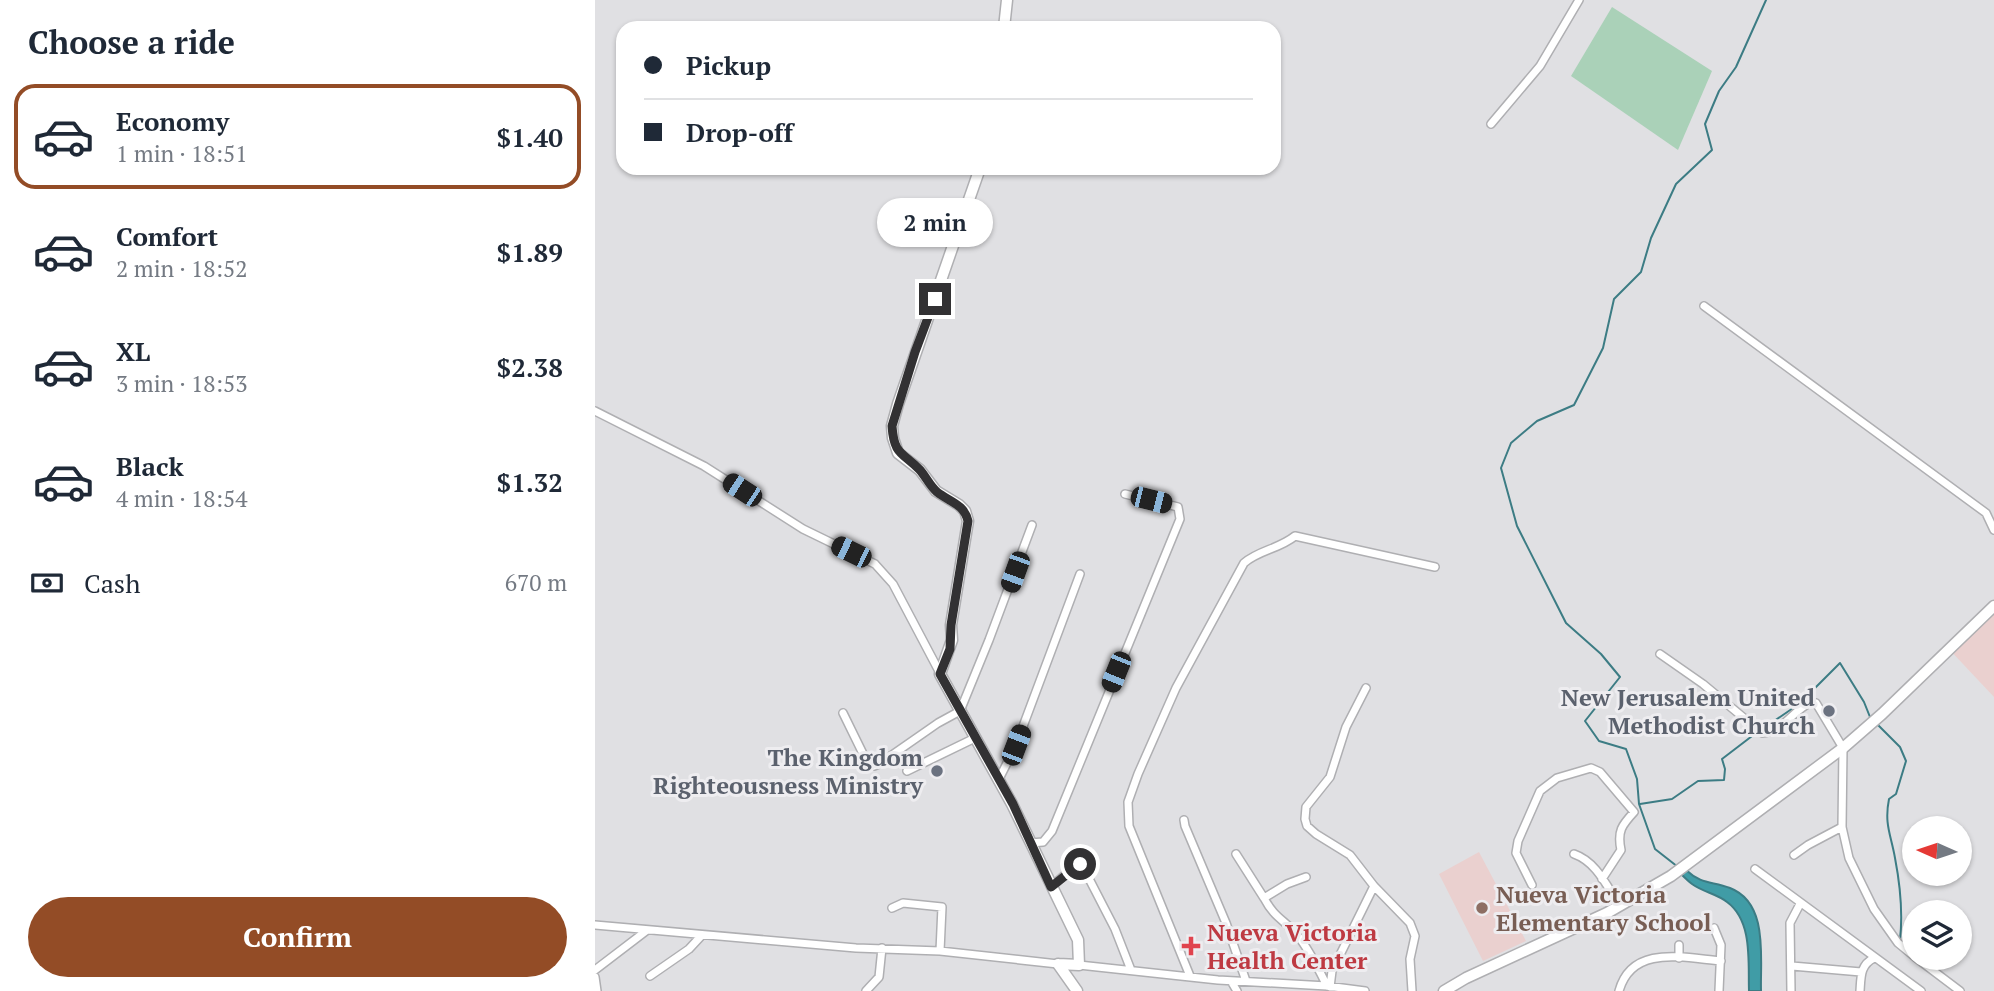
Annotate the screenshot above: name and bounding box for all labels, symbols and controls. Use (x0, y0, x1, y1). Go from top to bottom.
text: Choose a ride (28, 21, 235, 63)
text: Pickup (686, 48, 771, 82)
text: Economy (116, 104, 229, 138)
icon: car (32, 105, 95, 168)
text: Drop-off (686, 115, 793, 149)
text: $1.40 (497, 120, 563, 154)
text: 1 min · 18:51 (116, 138, 248, 169)
callout: 2 min (877, 198, 993, 246)
text: 2 min (904, 207, 966, 238)
text: Comfort (116, 219, 218, 253)
icon: car (32, 220, 95, 283)
text: $1.89 (497, 235, 563, 269)
text: 2 min · 18:52 (116, 253, 248, 284)
route end (919, 283, 951, 315)
text: XL (116, 334, 150, 368)
icon: car (32, 335, 95, 398)
text: $2.38 (497, 350, 563, 384)
text: 3 min · 18:53 (116, 368, 248, 399)
text: Black (116, 449, 184, 483)
icon: car (32, 450, 95, 513)
text: $1.32 (497, 465, 563, 499)
car (719, 470, 766, 510)
text: 4 min · 18:54 (116, 483, 248, 514)
car (1129, 485, 1174, 515)
car (828, 533, 875, 571)
car (998, 549, 1033, 595)
icon: cash (28, 564, 66, 602)
text: Cash (84, 566, 140, 600)
text: 670 m (505, 567, 567, 598)
car (1099, 649, 1134, 695)
place label: New Jerusalem United Methodist Church (1561, 681, 1816, 741)
marker: New Jerusalem United Methodist Church (1821, 703, 1837, 719)
car (999, 722, 1034, 768)
place label: The Kingdom Righteousness Ministry (653, 741, 924, 801)
marker: The Kingdom Righteousness Ministry (929, 763, 945, 779)
north arrow (1902, 816, 1972, 886)
map controls (1902, 816, 1972, 970)
route start (1064, 848, 1096, 880)
place label: Nueva Victoria Elementary School (1496, 878, 1711, 938)
button: Confirm (28, 897, 567, 977)
marker: Nueva Victoria Elementary School (1474, 900, 1490, 916)
button: layers (1902, 900, 1972, 970)
place label: Nueva Victoria Health Center (1207, 916, 1378, 976)
marker: Nueva Victoria Health Center (1181, 936, 1201, 956)

